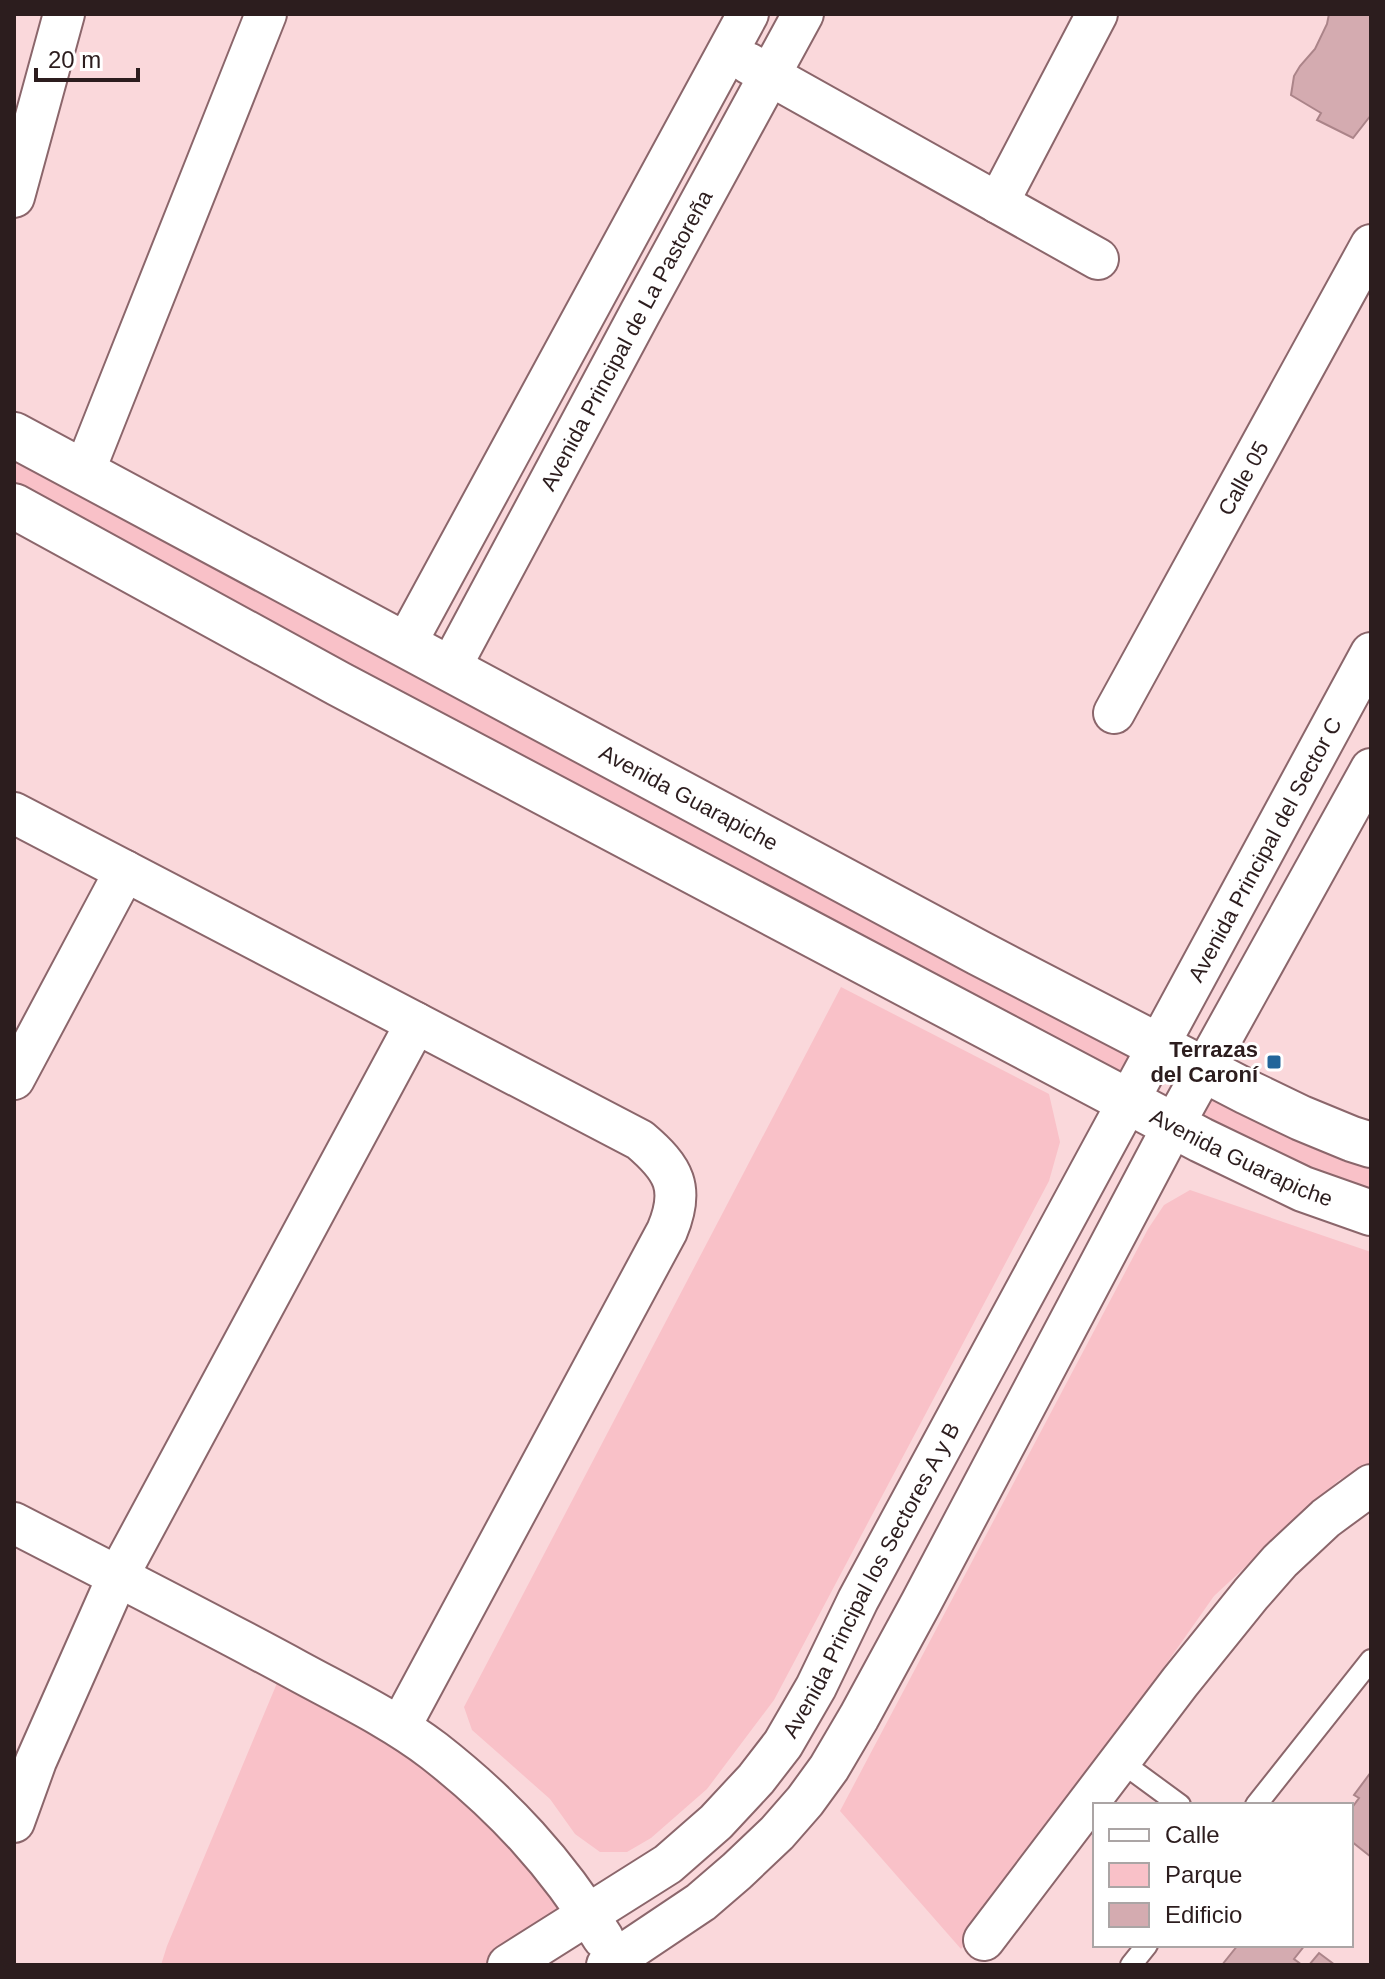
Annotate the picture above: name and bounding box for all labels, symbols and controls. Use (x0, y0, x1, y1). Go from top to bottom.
scale bar (36, 32, 138, 82)
text: 20 m (48, 46, 101, 73)
street label: Avenida Principal de La Pastoreña (535, 185, 717, 495)
street label: Calle 05 (1213, 437, 1273, 520)
street label: Avenida Principal del Sector C (1183, 713, 1346, 986)
street label: Avenida Guarapiche (595, 739, 783, 855)
place label: Terrazas del Caroní (1150, 1037, 1259, 1087)
marker: Terrazas del Caroní (1265, 1053, 1283, 1071)
street label: Avenida Guarapiche (1146, 1103, 1336, 1211)
street label: Avenida Principal los Sectores A y B (777, 1418, 964, 1742)
legend (1093, 1803, 1353, 1947)
text: Calle (1165, 1821, 1220, 1848)
text: Parque (1165, 1861, 1242, 1888)
text: Edificio (1165, 1901, 1242, 1928)

